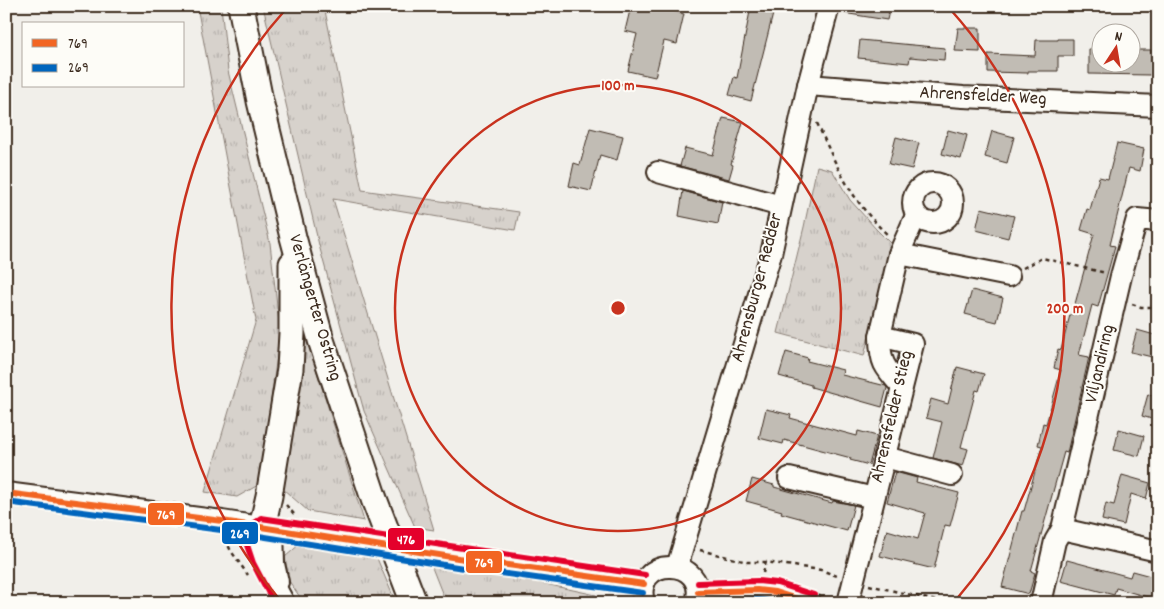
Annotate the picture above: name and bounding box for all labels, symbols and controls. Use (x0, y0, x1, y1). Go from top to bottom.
legend (22, 22, 185, 88)
north arrow (1092, 22, 1142, 72)
text: N (1113, 27, 1124, 48)
text: 769 (68, 34, 88, 56)
text: 269 (68, 58, 89, 80)
text: 100 m (601, 76, 635, 98)
street label: Ahrensfelder Weg (919, 80, 1047, 114)
street label: Ahrensburger Redder (725, 210, 791, 366)
street label: Verlängerter Ostring (280, 232, 348, 384)
centre of rings (609, 299, 627, 317)
text: 200 m (1047, 299, 1083, 321)
street label: Viljandiring (1079, 322, 1123, 406)
street label: Ahrensfelder Stieg (865, 348, 921, 486)
line badge: 769 (147, 502, 185, 526)
text: 769 (157, 506, 175, 526)
line badge: 269 (221, 521, 259, 545)
text: 269 (230, 525, 250, 545)
line badge: 476 (387, 527, 425, 551)
text: 476 (397, 531, 415, 551)
line badge: 769 (465, 550, 503, 574)
text: 769 (475, 554, 493, 574)

